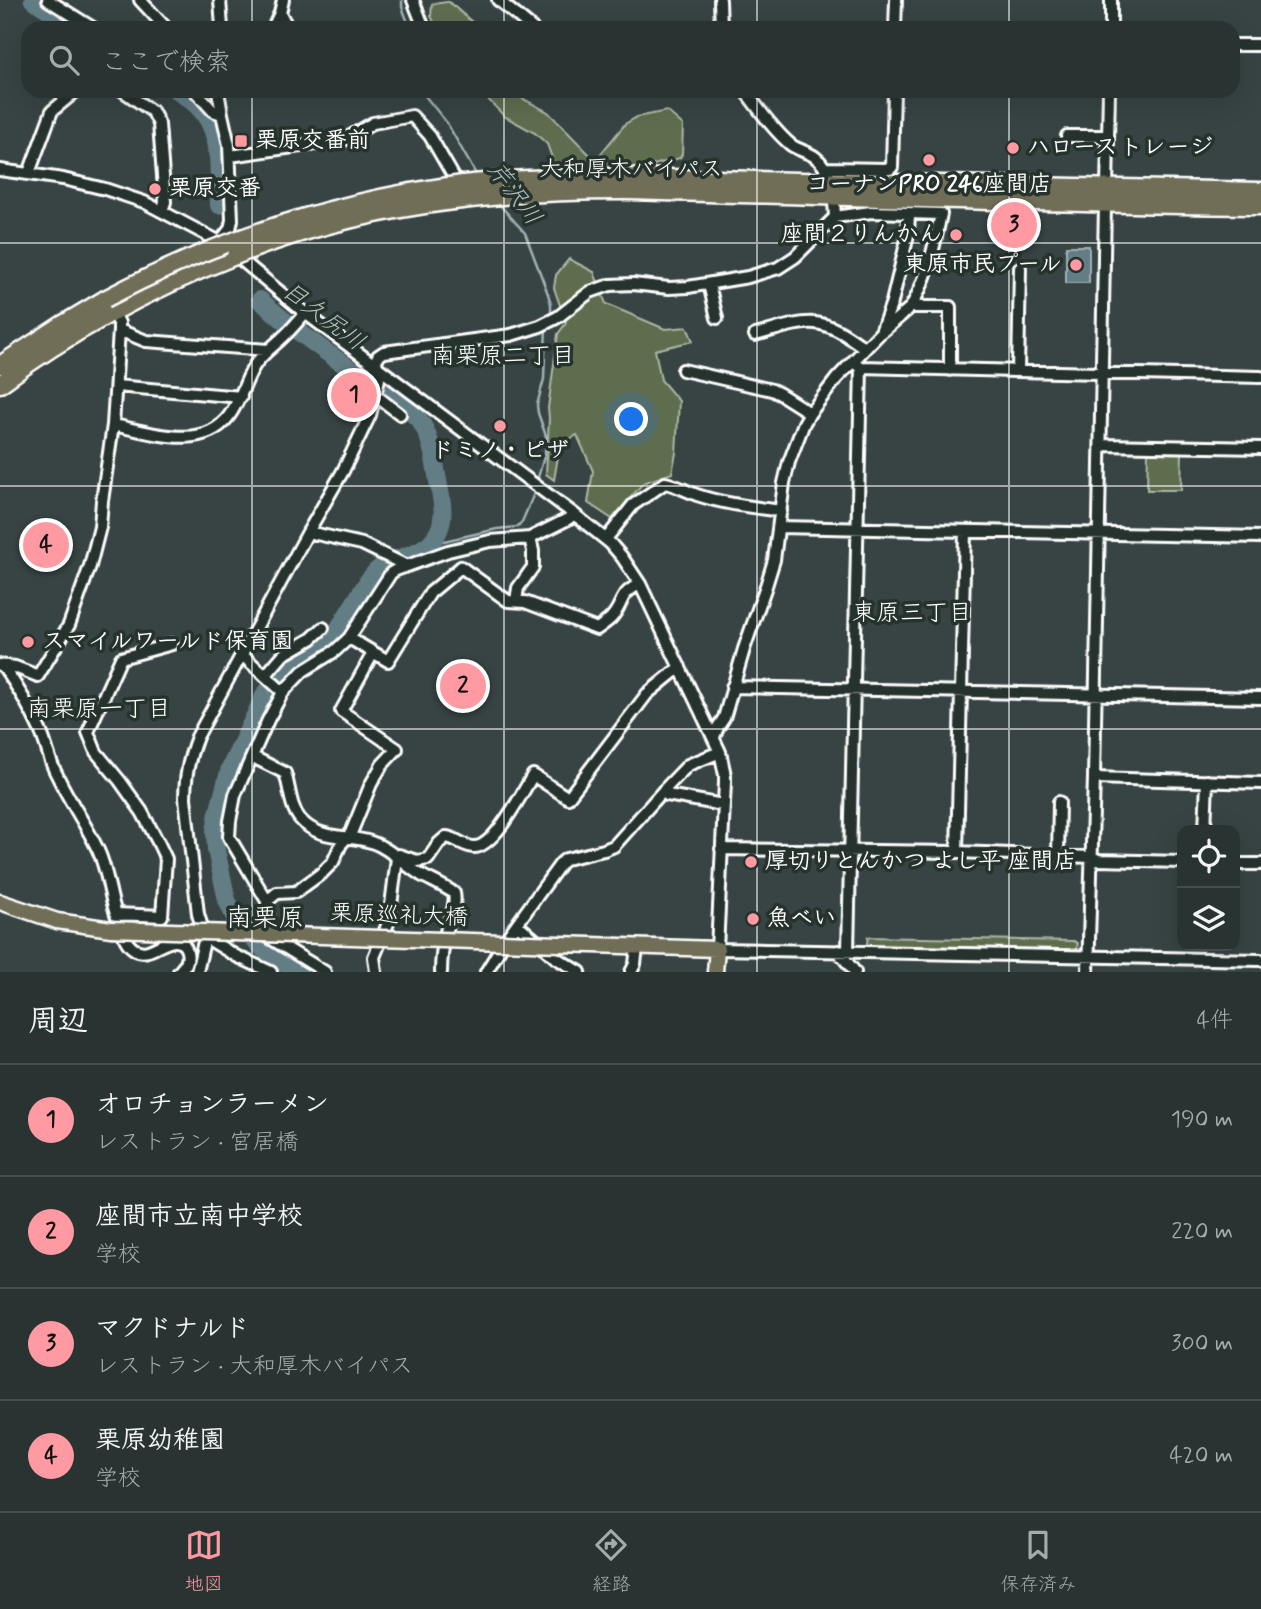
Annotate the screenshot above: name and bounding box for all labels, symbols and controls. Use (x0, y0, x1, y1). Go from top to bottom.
search box (21, 21, 1240, 98)
icon: search (45, 41, 83, 79)
text: ここで検索 (101, 46, 231, 80)
place label: 栗原交番前 (255, 126, 370, 156)
marker: 栗原交番前 (233, 133, 249, 149)
place label: ハローストレージ (1027, 133, 1213, 163)
marker: ハローストレージ (1005, 140, 1021, 156)
marker: コーナンPRO 246座間店 (921, 152, 937, 168)
street label: 大和厚木バイパス (539, 155, 723, 185)
water label: 芹沢川 (480, 156, 548, 232)
place label: コーナンPRO 246座間店 (806, 170, 1052, 200)
place label: 栗原交番 (169, 174, 261, 204)
marker: 栗原交番 (147, 181, 163, 197)
pin: 3 (991, 199, 1037, 251)
place label: 座間２りんかん (781, 220, 942, 250)
marker: 座間２りんかん (948, 227, 964, 243)
place label: 東原市民プール (903, 250, 1062, 280)
marker: 東原市民プール (1068, 257, 1084, 273)
water label: 目久尻川 (275, 276, 371, 358)
district label: 南栗原二丁目 (431, 341, 575, 372)
pin: 1 (331, 369, 377, 421)
your location (614, 402, 648, 436)
marker: ドミノ・ピザ (492, 418, 508, 434)
place label: ドミノ・ピザ (431, 436, 569, 466)
pin: 4 (23, 519, 69, 571)
district label: 東原三丁目 (852, 598, 972, 629)
place label: スマイルワールド保育園 (42, 627, 293, 657)
marker: スマイルワールド保育園 (20, 634, 36, 650)
pin: 2 (440, 660, 486, 712)
district label: 南栗原一丁目 (27, 694, 171, 725)
map controls (1177, 825, 1240, 951)
button: locate (1177, 825, 1240, 888)
place label: 厚切りとんかつ よし平 座間店 (765, 847, 1076, 877)
marker: 厚切りとんかつ よし平 座間店 (743, 854, 759, 870)
button: layers (1177, 888, 1240, 951)
street label: 栗原巡礼大橋 (330, 899, 468, 933)
district label: 南栗原 (226, 902, 304, 936)
place label: 魚べい (767, 904, 836, 934)
marker: 魚べい (745, 911, 761, 927)
text: 周辺 (28, 1002, 88, 1041)
text: 4件 (1197, 1006, 1233, 1036)
text: オロチョンラーメン (95, 1088, 329, 1122)
text: 1 (46, 1105, 56, 1135)
text: 190 m (1171, 1105, 1233, 1135)
text: レストラン · 宮居橋 (95, 1128, 299, 1158)
text: 座間市立南中学校 (95, 1200, 303, 1234)
text: 2 (45, 1217, 57, 1247)
text: 220 m (1171, 1217, 1233, 1247)
text: 学校 (95, 1240, 141, 1270)
text: マクドナルド (95, 1312, 250, 1346)
text: 3 (46, 1329, 56, 1359)
text: 300 m (1171, 1329, 1233, 1359)
text: レストラン · 大和厚木バイパス (95, 1352, 413, 1382)
text: 栗原幼稚園 (95, 1424, 225, 1458)
text: 4 (44, 1441, 58, 1471)
text: 420 m (1169, 1441, 1233, 1471)
text: 学校 (95, 1464, 141, 1494)
tab: 地図 (185, 1526, 223, 1597)
tab: 経路 (592, 1526, 630, 1597)
tab: 保存済み (1000, 1526, 1076, 1597)

